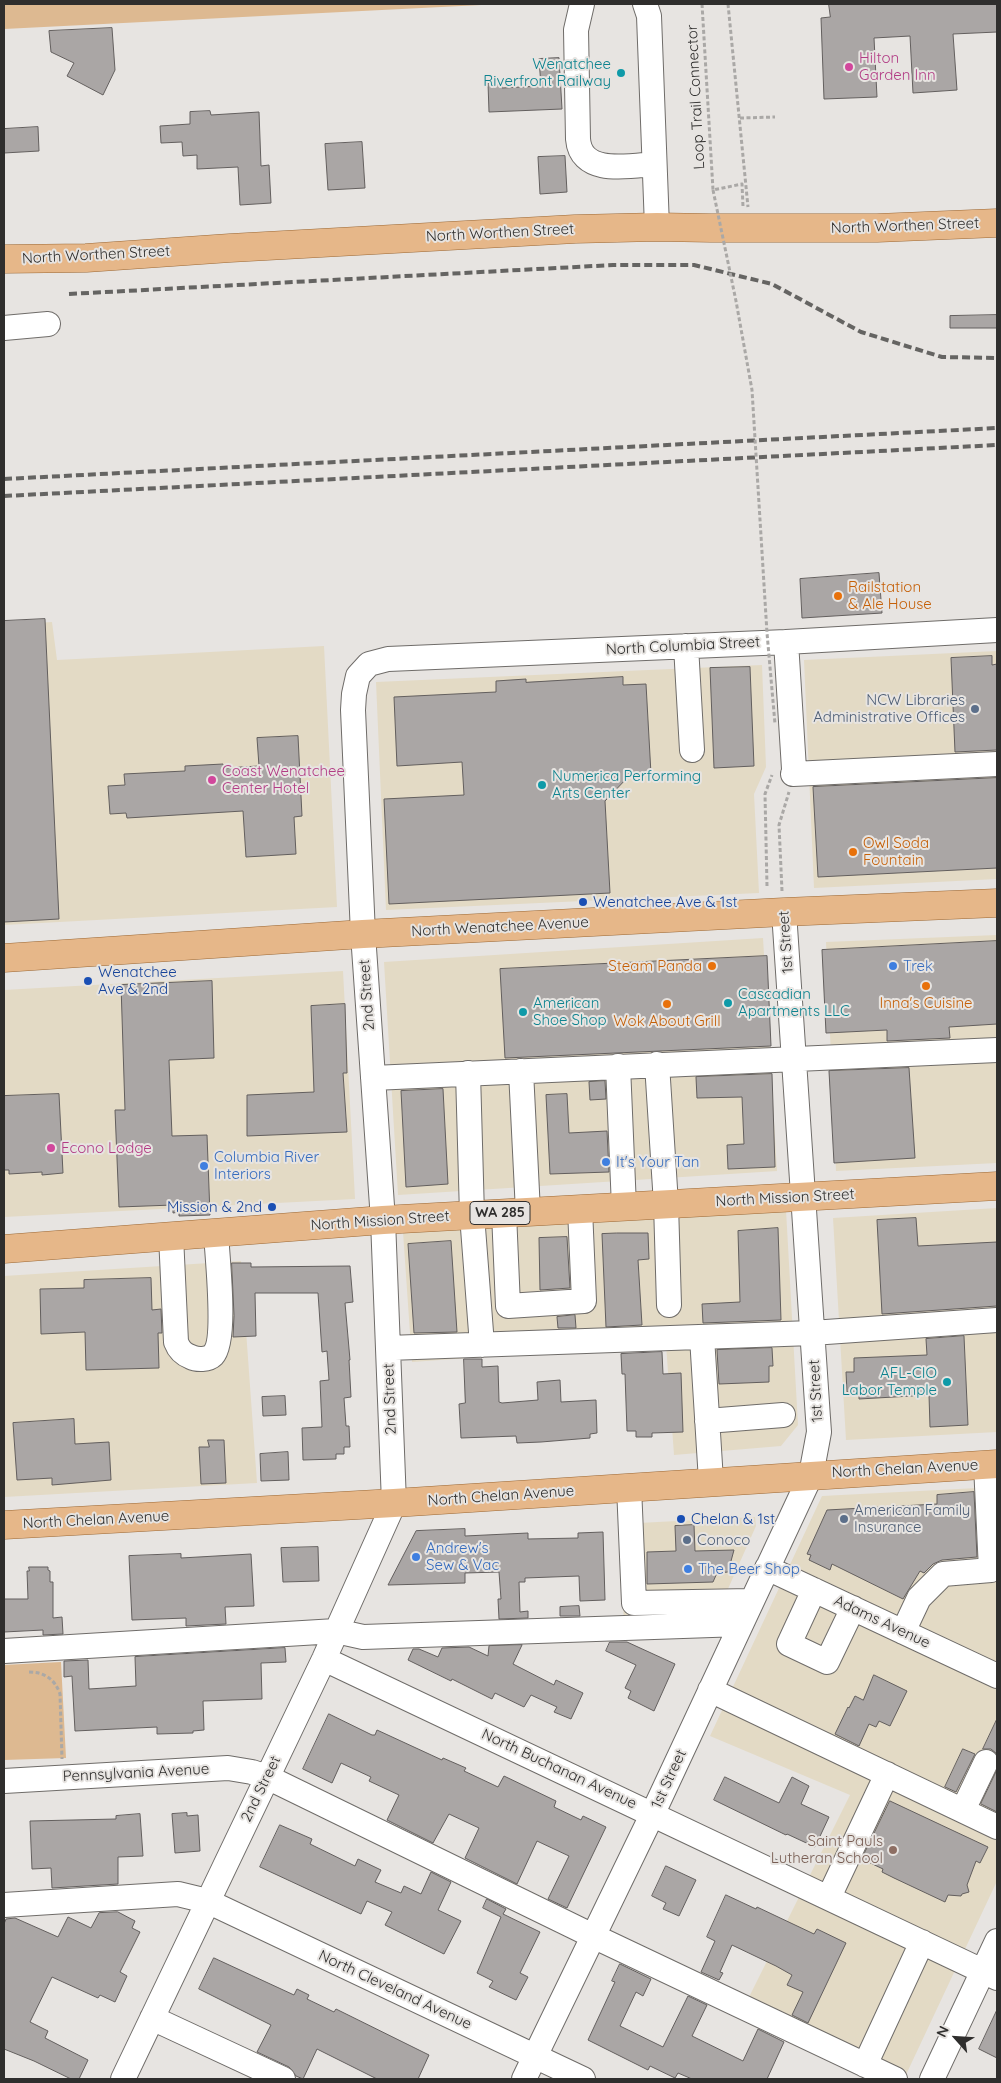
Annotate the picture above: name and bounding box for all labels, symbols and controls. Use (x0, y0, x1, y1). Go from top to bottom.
street label: Loop Trail Connector (683, 24, 709, 170)
place label: Hilton Garden Inn (859, 49, 936, 84)
place label: Wenatchee Riverfront Railway (483, 55, 611, 90)
marker: Hilton Garden Inn (843, 61, 855, 73)
marker: Wenatchee Riverfront Railway (615, 67, 627, 79)
street label: North Worthen Street (831, 214, 979, 238)
street label: North Worthen Street (425, 220, 575, 246)
street label: North Worthen Street (21, 242, 171, 268)
place label: Railstation & Ale House (848, 578, 932, 613)
marker: Railstation & Ale House (832, 590, 844, 602)
street label: North Columbia Street (605, 633, 761, 659)
place label: NCW Libraries Administrative Offices (813, 691, 965, 726)
marker: NCW Libraries Administrative Offices (969, 703, 981, 715)
place label: Coast Wenatchee Center Hotel (222, 762, 345, 797)
place label: Numerica Performing Arts Center (552, 767, 701, 802)
marker: Coast Wenatchee Center Hotel (206, 774, 218, 786)
marker: Numerica Performing Arts Center (536, 779, 548, 791)
place label: Owl Soda Fountain (863, 834, 929, 869)
marker: Owl Soda Fountain (847, 846, 859, 858)
place label: Wenatchee Ave & 1st (593, 893, 738, 911)
marker: Wenatchee Ave & 1st (577, 896, 589, 908)
street label: 1st Street (775, 910, 797, 974)
street label: North Wenatchee Avenue (411, 913, 589, 941)
place label: Steam Panda (608, 957, 702, 975)
place label: Trek (903, 957, 933, 975)
street label: 2nd Street (356, 959, 378, 1031)
marker: Steam Panda (706, 960, 718, 972)
marker: Trek (887, 960, 899, 972)
place label: Wenatchee Ave & 2nd (98, 963, 177, 998)
marker: Wenatchee Ave & 2nd (82, 975, 94, 987)
marker: Inna's Cuisine (920, 980, 932, 992)
place label: Cascadian Apartments LLC (738, 985, 850, 1020)
place label: American Shoe Shop (533, 994, 607, 1029)
place label: Inna's Cuisine (879, 994, 973, 1012)
marker: Cascadian Apartments LLC (722, 997, 734, 1009)
marker: Wok About Grill (661, 998, 673, 1010)
marker: American Shoe Shop (517, 1006, 529, 1018)
place label: Wok About Grill (613, 1012, 721, 1030)
place label: Econo Lodge (61, 1139, 152, 1157)
marker: Econo Lodge (45, 1142, 57, 1154)
place label: Columbia River Interiors (214, 1148, 319, 1183)
place label: It's Your Tan (616, 1153, 699, 1171)
marker: It's Your Tan (600, 1156, 612, 1168)
marker: Columbia River Interiors (198, 1160, 210, 1172)
street label: North Mission Street (715, 1185, 855, 1211)
place label: Mission & 2nd (167, 1198, 262, 1216)
marker: Mission & 2nd (266, 1201, 278, 1213)
road number: WA 285 (470, 1202, 530, 1224)
street label: North Mission Street (310, 1207, 450, 1235)
street label: 1st Street (805, 1359, 827, 1423)
street label: 2nd Street (380, 1363, 400, 1435)
place label: AFL-CIO Labor Temple (842, 1364, 937, 1399)
marker: AFL-CIO Labor Temple (941, 1376, 953, 1388)
street label: North Chelan Avenue (831, 1456, 979, 1482)
street label: North Chelan Avenue (427, 1482, 575, 1510)
place label: American Family Insurance (854, 1501, 970, 1536)
street label: North Chelan Avenue (22, 1507, 170, 1533)
place label: Chelan & 1st (691, 1510, 775, 1528)
marker: Chelan & 1st (675, 1513, 687, 1525)
marker: American Family Insurance (838, 1513, 850, 1525)
place label: Conoco (697, 1531, 750, 1549)
marker: Conoco (681, 1534, 693, 1546)
place label: Andrew's Sew & Vac (426, 1539, 499, 1574)
marker: Andrew's Sew & Vac (410, 1551, 422, 1563)
place label: The Beer Shop (698, 1560, 800, 1578)
marker: The Beer Shop (682, 1563, 694, 1575)
street label: Adams Avenue (831, 1592, 933, 1652)
street label: North Buchanan Avenue (479, 1725, 639, 1813)
street label: 1st Street (648, 1747, 690, 1811)
street label: 2nd Street (237, 1753, 285, 1825)
street label: Pennsylvania Avenue (62, 1760, 210, 1786)
place label: Saint Pauls Lutheran School (771, 1832, 883, 1867)
marker: Saint Pauls Lutheran School (887, 1844, 899, 1856)
street label: North Cleveland Avenue (316, 1947, 474, 2033)
north arrow (931, 2013, 981, 2063)
text: N (932, 2023, 953, 2040)

